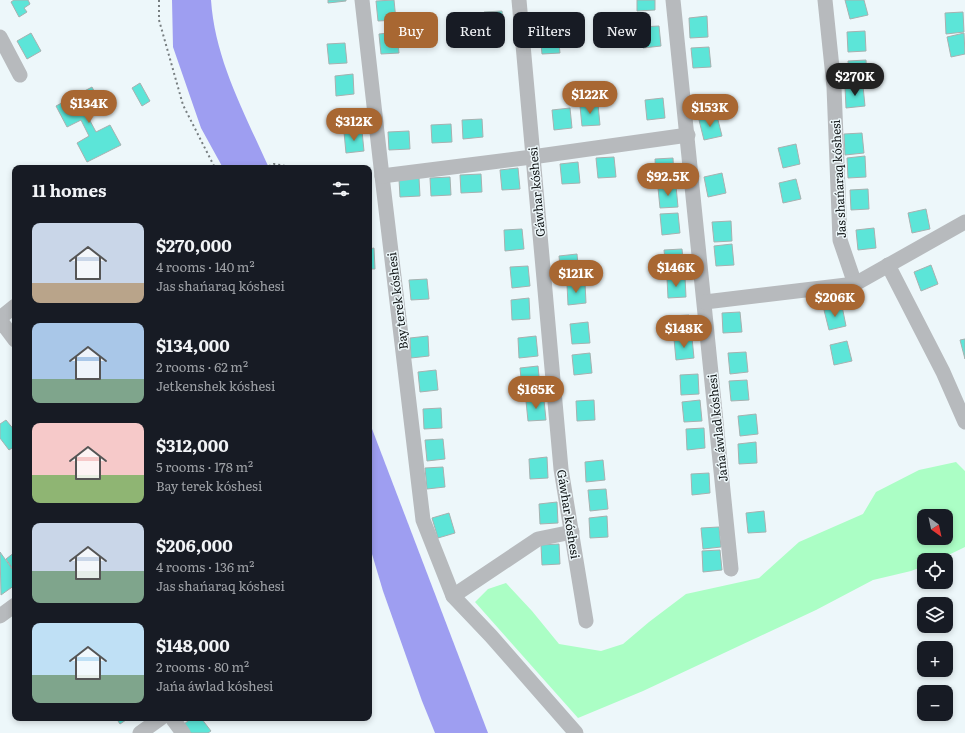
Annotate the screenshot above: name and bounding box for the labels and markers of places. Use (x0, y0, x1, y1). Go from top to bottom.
pin: $270K (827, 63, 883, 97)
pin: $122K (562, 81, 618, 115)
pin: $134K (61, 90, 117, 124)
pin: $153K (682, 94, 738, 128)
pin: $312K (326, 108, 382, 142)
pin: $92.5K (635, 163, 701, 197)
pin: $146K (648, 254, 704, 288)
pin: $121K (548, 260, 604, 294)
pin: $206K (807, 284, 863, 318)
pin: $148K (656, 315, 712, 349)
pin: $165K (508, 376, 564, 410)

